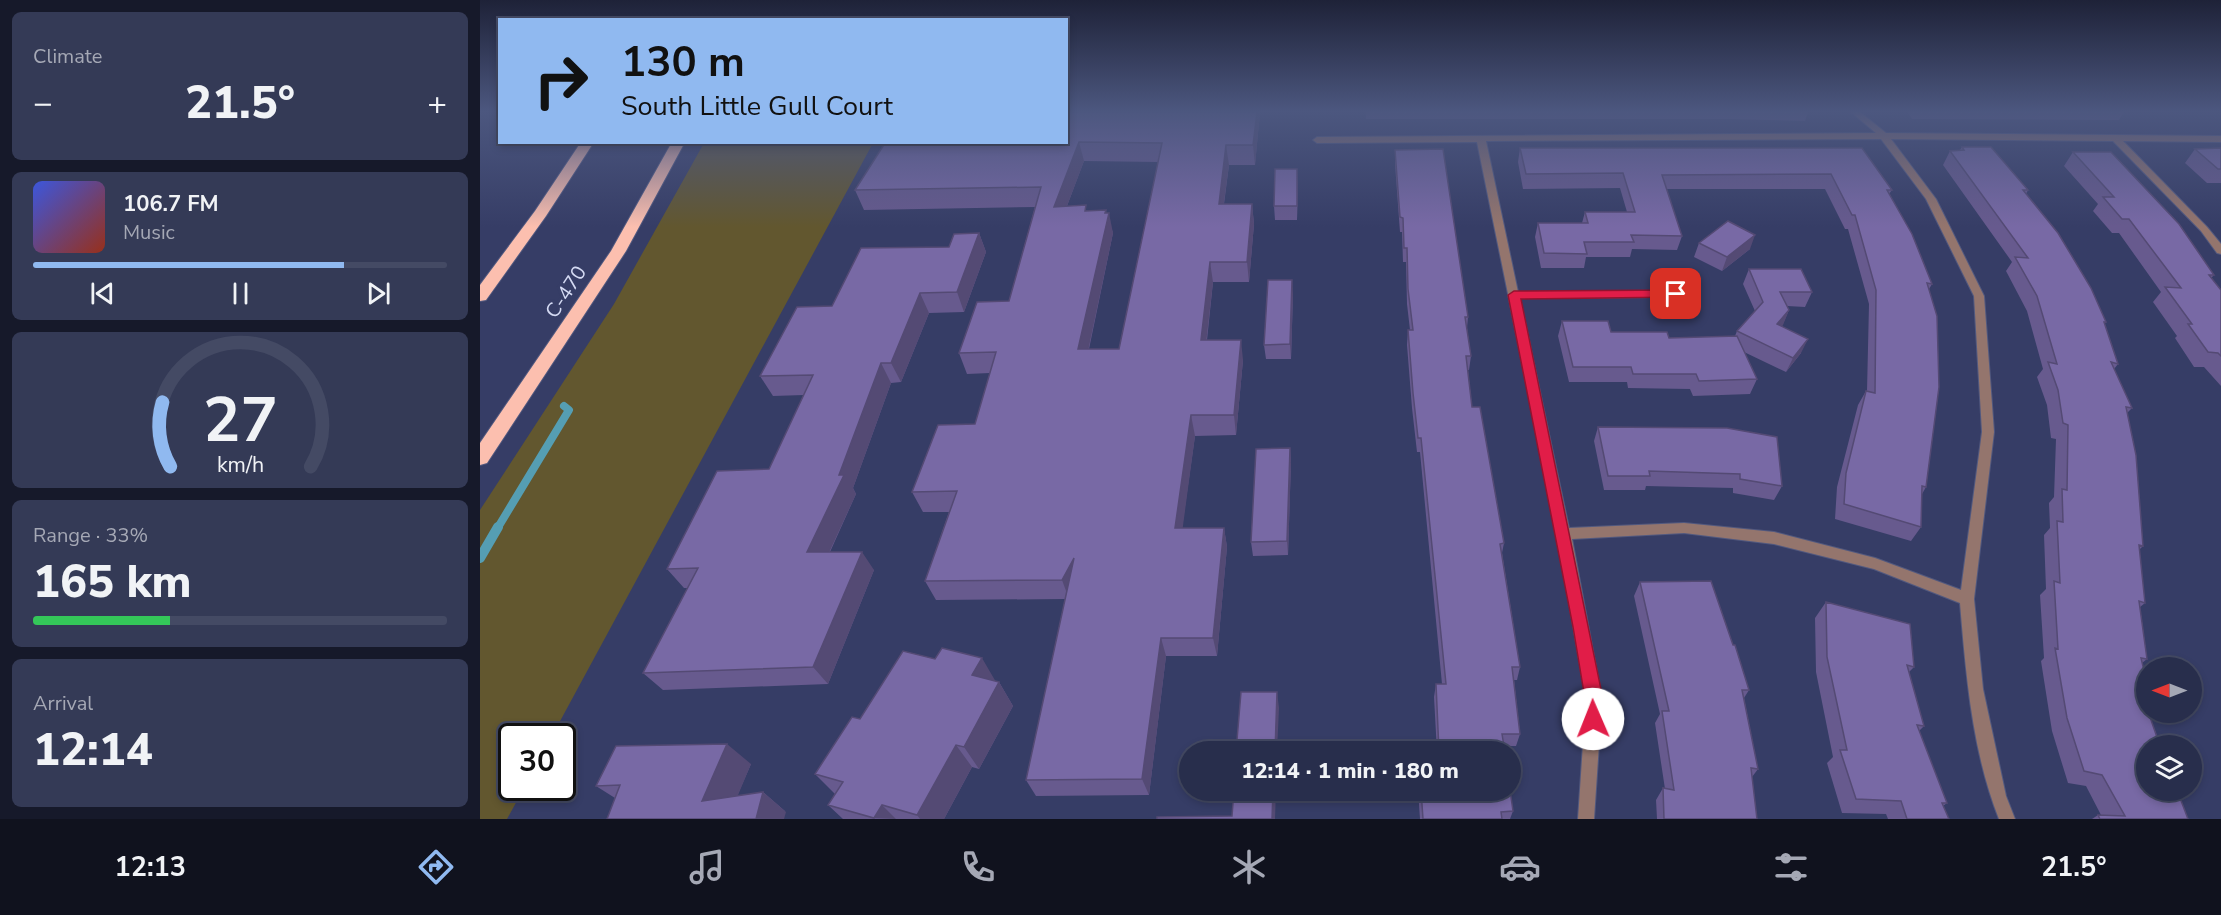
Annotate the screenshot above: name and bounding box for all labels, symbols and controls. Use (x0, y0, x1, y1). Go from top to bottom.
text: 130 m (621, 34, 745, 91)
icon: right (522, 42, 600, 120)
text: Climate (33, 43, 102, 70)
text: 21.5° (185, 73, 295, 134)
text: − (33, 81, 53, 126)
text: + (427, 81, 447, 126)
text: South Little Gull Court (621, 88, 893, 125)
text: 106.7 FM (123, 189, 219, 219)
text: Music (123, 219, 175, 246)
street label: C-470 (539, 261, 593, 323)
pin (1650, 268, 1701, 319)
icon: previous (86, 277, 119, 310)
icon: pause (224, 277, 257, 310)
icon: next (362, 277, 395, 310)
icon: arrive (1659, 277, 1692, 310)
text: 27 (203, 378, 277, 463)
text: km/h (216, 450, 264, 480)
text: Range · 33% (33, 522, 148, 549)
text: 165 km (33, 552, 192, 613)
north arrow (2136, 657, 2202, 723)
map controls (2136, 657, 2202, 801)
position arrow (1561, 687, 1625, 751)
text: Arrival (33, 690, 93, 717)
text: 12:14 (33, 720, 153, 781)
speed limit sign: 30 (498, 723, 576, 801)
button: layers (2136, 735, 2202, 801)
text: 12:14 · 1 min · 180 m (1241, 756, 1459, 786)
icon: directions (415, 846, 457, 888)
icon: music (686, 846, 728, 888)
icon: phone (957, 846, 999, 888)
icon: climate (1228, 846, 1270, 888)
icon: car (1499, 846, 1541, 888)
icon: filters (1770, 846, 1812, 888)
text: 12:13 (114, 849, 186, 886)
text: 21.5° (2041, 849, 2106, 886)

